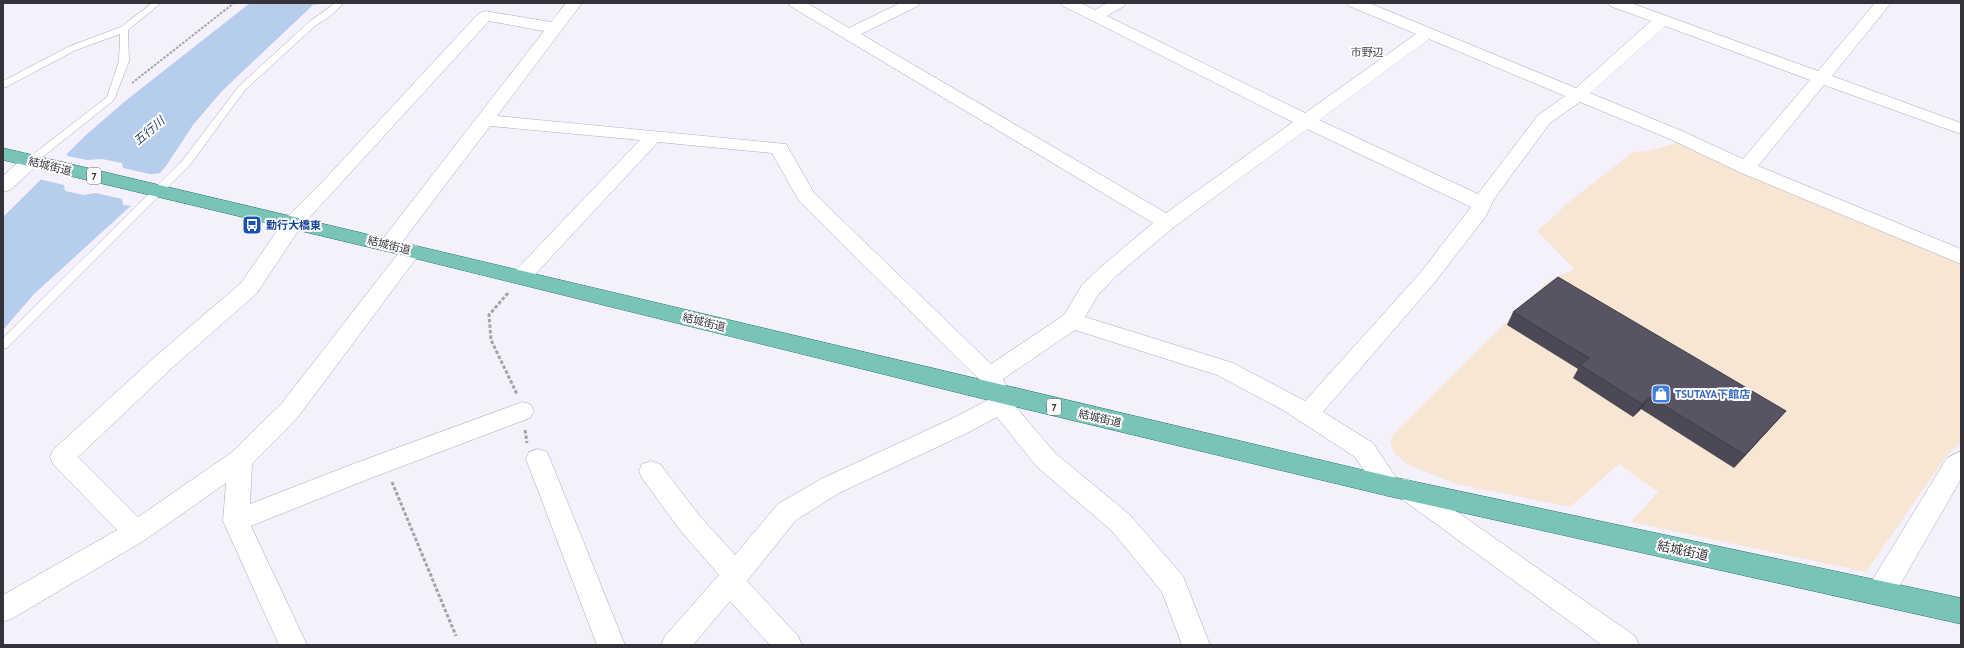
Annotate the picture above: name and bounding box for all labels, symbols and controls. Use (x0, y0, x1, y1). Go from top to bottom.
district label: 市野辺 (1351, 45, 1384, 59)
water label: 五行川 (130, 112, 169, 148)
street label: 結城街道 (27, 154, 73, 178)
road number: 7 (87, 168, 101, 184)
bus stop icon: 勤行大橋東 (241, 214, 263, 236)
place label: 勤行大橋東 (266, 218, 321, 232)
street label: 結城街道 (366, 233, 412, 257)
street label: 結城街道 (681, 310, 727, 334)
shop icon: TSUTAYA下館店 (1650, 383, 1672, 405)
place label: TSUTAYA下館店 (1675, 387, 1750, 401)
road number: 7 (1047, 399, 1061, 415)
street label: 結城街道 (1077, 406, 1123, 430)
street label: 結城街道 (1656, 537, 1710, 564)

